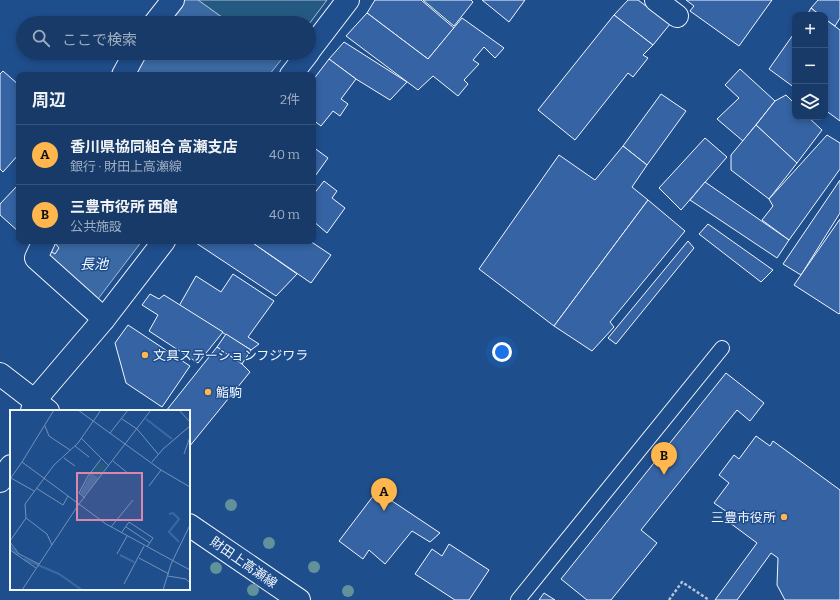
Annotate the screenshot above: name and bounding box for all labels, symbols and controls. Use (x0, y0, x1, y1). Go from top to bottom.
map controls (792, 12, 828, 120)
button: + (792, 12, 828, 48)
search box (16, 16, 316, 60)
icon: search (30, 27, 52, 49)
text: ここで検索 (62, 31, 137, 49)
button: − (792, 48, 828, 84)
button: layers (792, 84, 828, 120)
text: 周辺 (32, 90, 66, 111)
text: 2件 (280, 92, 300, 107)
text: 香川県協同組合 高瀬支店 (70, 138, 238, 156)
text: A (40, 147, 50, 162)
text: 40 m (269, 147, 300, 162)
text: 銀行 · 財田上高瀬線 (70, 159, 182, 174)
text: 三豊市役所 西館 (70, 198, 178, 216)
text: B (41, 207, 49, 222)
text: 40 m (269, 207, 300, 222)
text: 公共施設 (70, 219, 122, 234)
water label: 長池 (80, 256, 110, 273)
your location (492, 342, 512, 362)
place label: 文具ステーションフジワラ (153, 348, 308, 363)
marker: 文具ステーションフジワラ (140, 350, 150, 360)
place label: 鮨駒 (216, 385, 242, 400)
marker: 鮨駒 (203, 387, 213, 397)
inset map (10, 410, 190, 590)
pin: B (651, 442, 677, 475)
pin: A (371, 478, 397, 511)
place label: 三豊市役所 (711, 510, 776, 525)
marker: 三豊市役所 (779, 512, 789, 522)
street label: 財田上高瀬線 (207, 534, 280, 591)

